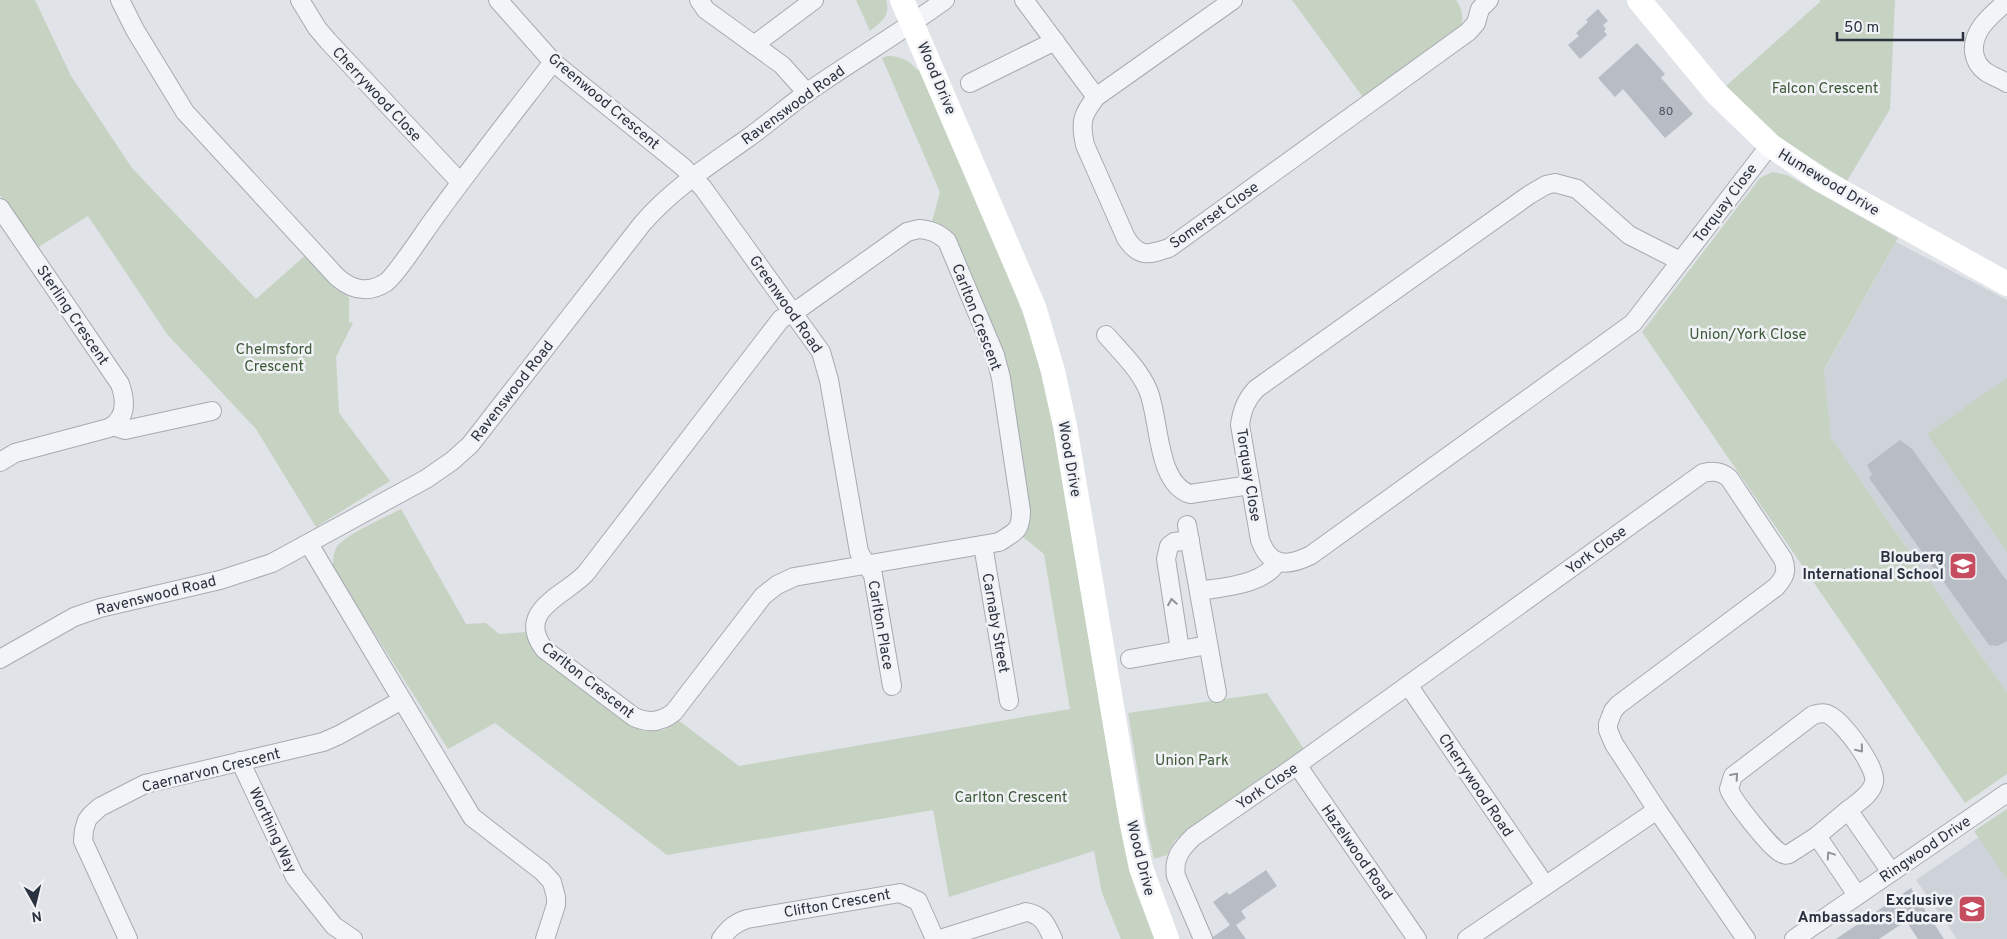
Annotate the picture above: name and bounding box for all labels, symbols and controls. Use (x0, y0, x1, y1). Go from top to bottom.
scale bar (1837, 10, 1963, 42)
text: 50 m (1844, 19, 1879, 38)
street label: Wood Drive (912, 39, 959, 118)
street label: Cherrywood Close (327, 44, 425, 146)
street label: Greenwood Crescent (543, 50, 663, 154)
street label: Ravenswood Road (738, 62, 849, 150)
park label: Falcon Crescent (1772, 80, 1878, 99)
house number: 80 (1659, 104, 1673, 120)
street label: Humewood Drive (1774, 145, 1882, 221)
street label: Torquay Close (1690, 161, 1762, 247)
street label: Somerset Close (1167, 178, 1263, 254)
street label: Greenwood Road (744, 252, 826, 357)
street label: Carlton Crescent (946, 261, 1005, 374)
street label: Sterling Crescent (31, 262, 112, 369)
park label: Union/York Close (1689, 326, 1807, 345)
street label: Ravenswood Road (468, 337, 559, 446)
park label: Chelmsford Crescent (236, 341, 312, 377)
street label: Wood Drive (1052, 420, 1085, 499)
street label: Torquay Close (1231, 427, 1264, 523)
street label: York Close (1563, 523, 1631, 580)
place label: Blouberg International School (1803, 549, 1944, 585)
school or university icon: Blouberg International School (1948, 551, 1978, 581)
street label: Ravenswood Road (94, 572, 218, 621)
street label: Carnaby Street (976, 572, 1013, 675)
street label: Carlton Place (862, 579, 897, 671)
one-way arrow (1167, 598, 1177, 606)
street label: Carlton Crescent (537, 639, 637, 723)
street label: Cherrywood Road (1433, 730, 1516, 841)
one-way arrow (1854, 743, 1862, 752)
street label: Caernarvon Crescent (140, 745, 283, 798)
park label: Union Park (1155, 752, 1229, 771)
street label: York Close (1233, 760, 1302, 815)
one-way arrow (1729, 773, 1738, 782)
street label: Worthing Way (243, 785, 300, 877)
park label: Carlton Crescent (955, 789, 1067, 808)
street label: Hazelwood Road (1316, 802, 1396, 904)
street label: Ringwood Drive (1877, 813, 1975, 888)
street label: Wood Drive (1121, 819, 1158, 898)
one-way arrow (1827, 851, 1836, 861)
north arrow (10, 879, 60, 929)
street label: Clifton Crescent (782, 886, 892, 923)
place label: Exclusive Ambassadors Educare (1798, 892, 1953, 928)
school or university icon: Exclusive Ambassadors Educare (1957, 894, 1987, 924)
text: N (30, 906, 43, 925)

